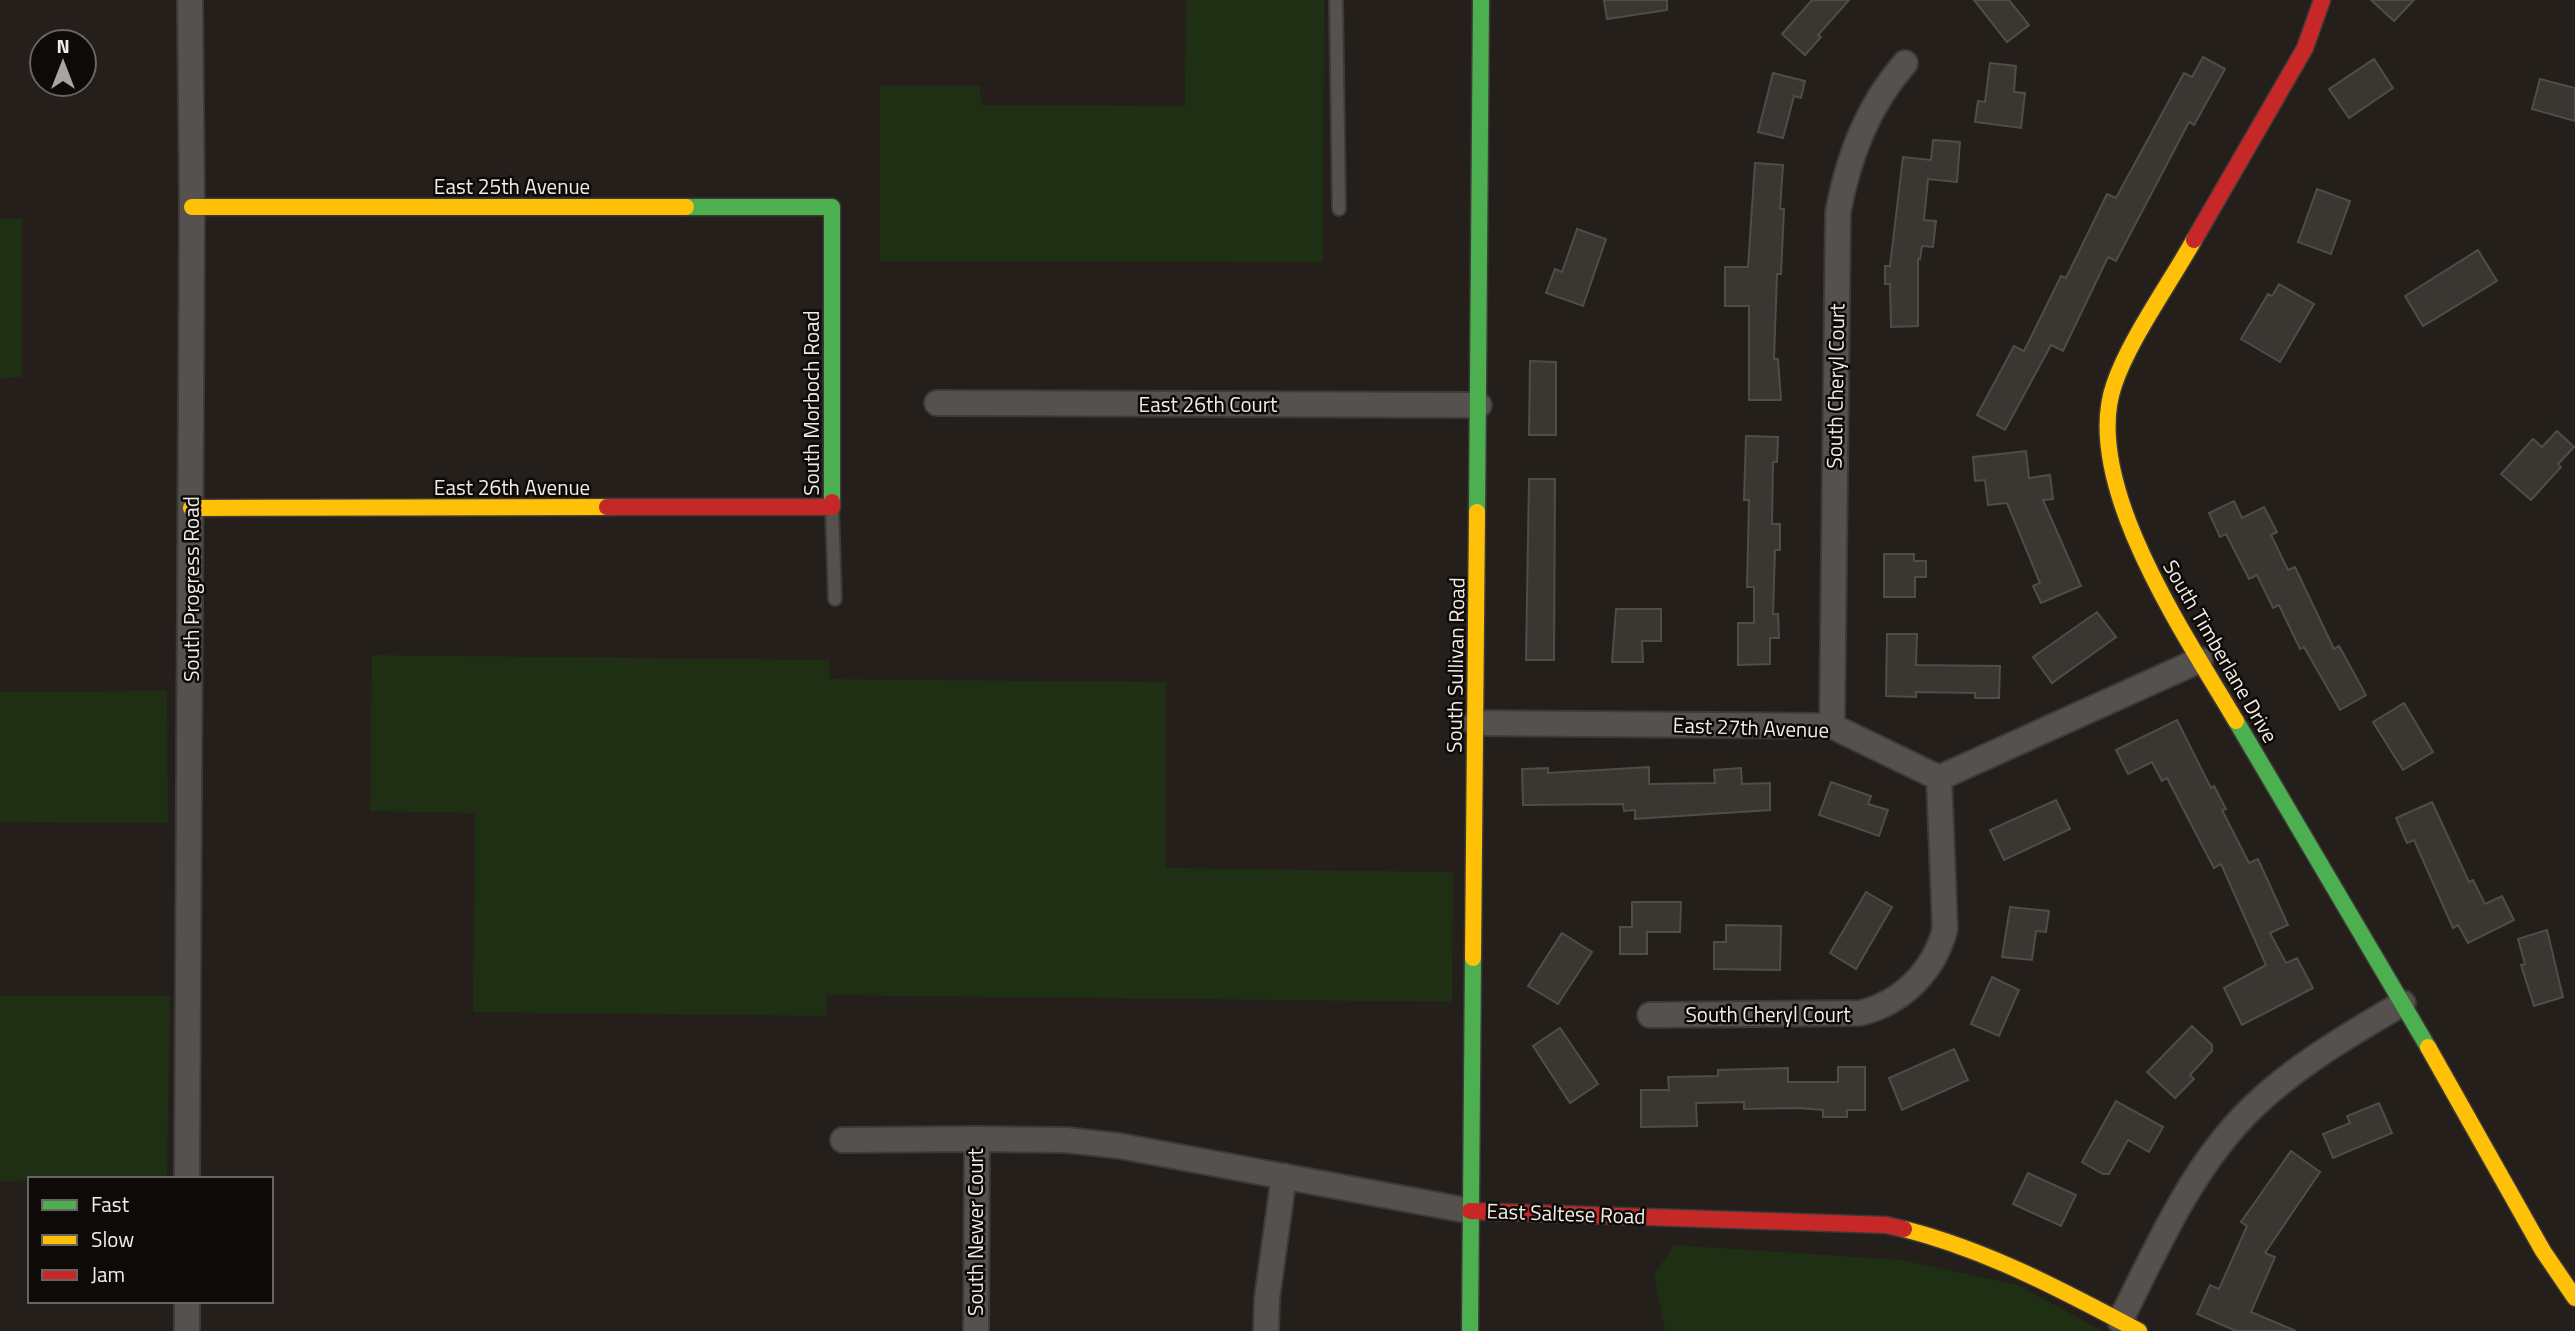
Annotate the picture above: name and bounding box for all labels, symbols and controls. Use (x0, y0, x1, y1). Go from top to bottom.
north arrow (28, 28, 98, 98)
text: N (56, 31, 70, 60)
street label: East 25th Avenue (434, 170, 590, 202)
street label: South Cheryl Court (1818, 303, 1852, 469)
street label: South Morboch Road (795, 310, 827, 496)
street label: East 26th Court (1139, 388, 1278, 420)
street label: East 26th Avenue (434, 471, 590, 503)
street label: South Progress Road (175, 496, 207, 682)
street label: South Timberlane Drive (2155, 553, 2287, 749)
street label: South Sullivan Road (1437, 577, 1473, 753)
street label: East 27th Avenue (1672, 708, 1830, 746)
street label: South Cheryl Court (1685, 998, 1851, 1030)
street label: South Newer Court (959, 1147, 991, 1316)
legend (28, 1177, 273, 1303)
text: Fast (91, 1188, 130, 1220)
street label: East Saltese Road (1486, 1194, 1646, 1232)
text: Slow (91, 1223, 134, 1255)
text: Jam (91, 1258, 125, 1290)

